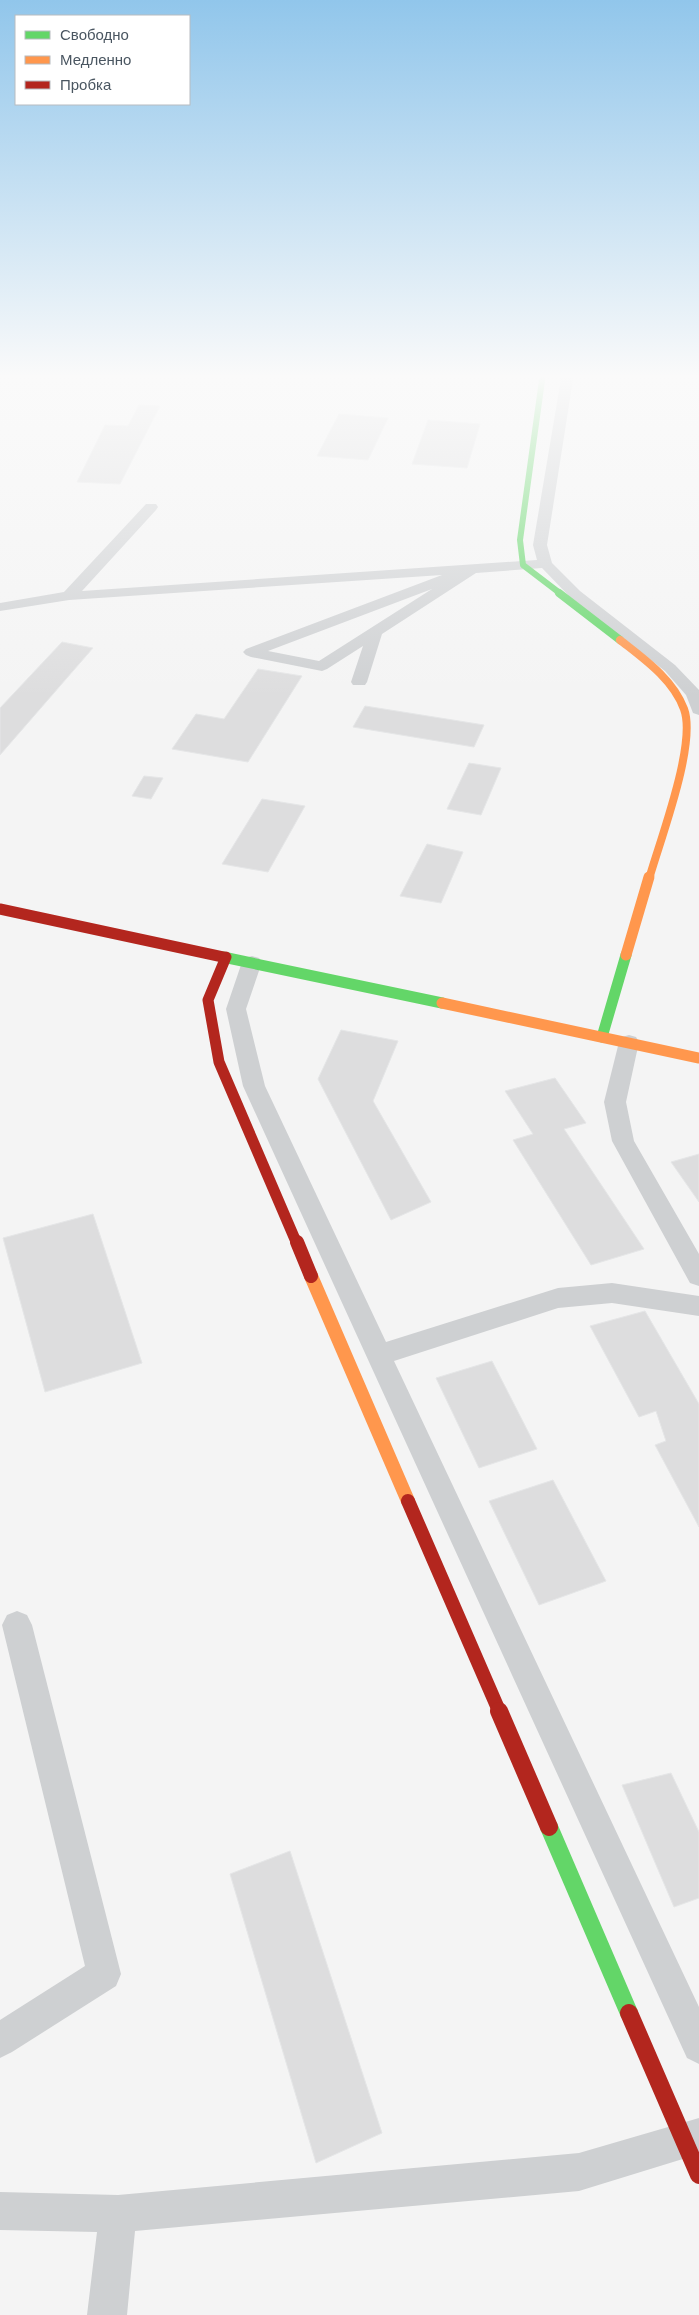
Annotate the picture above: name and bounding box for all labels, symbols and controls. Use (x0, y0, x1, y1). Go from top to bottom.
legend (15, 15, 190, 105)
text: Свободно (60, 26, 129, 43)
text: Медленно (60, 51, 131, 68)
text: Пробка (60, 76, 112, 93)

